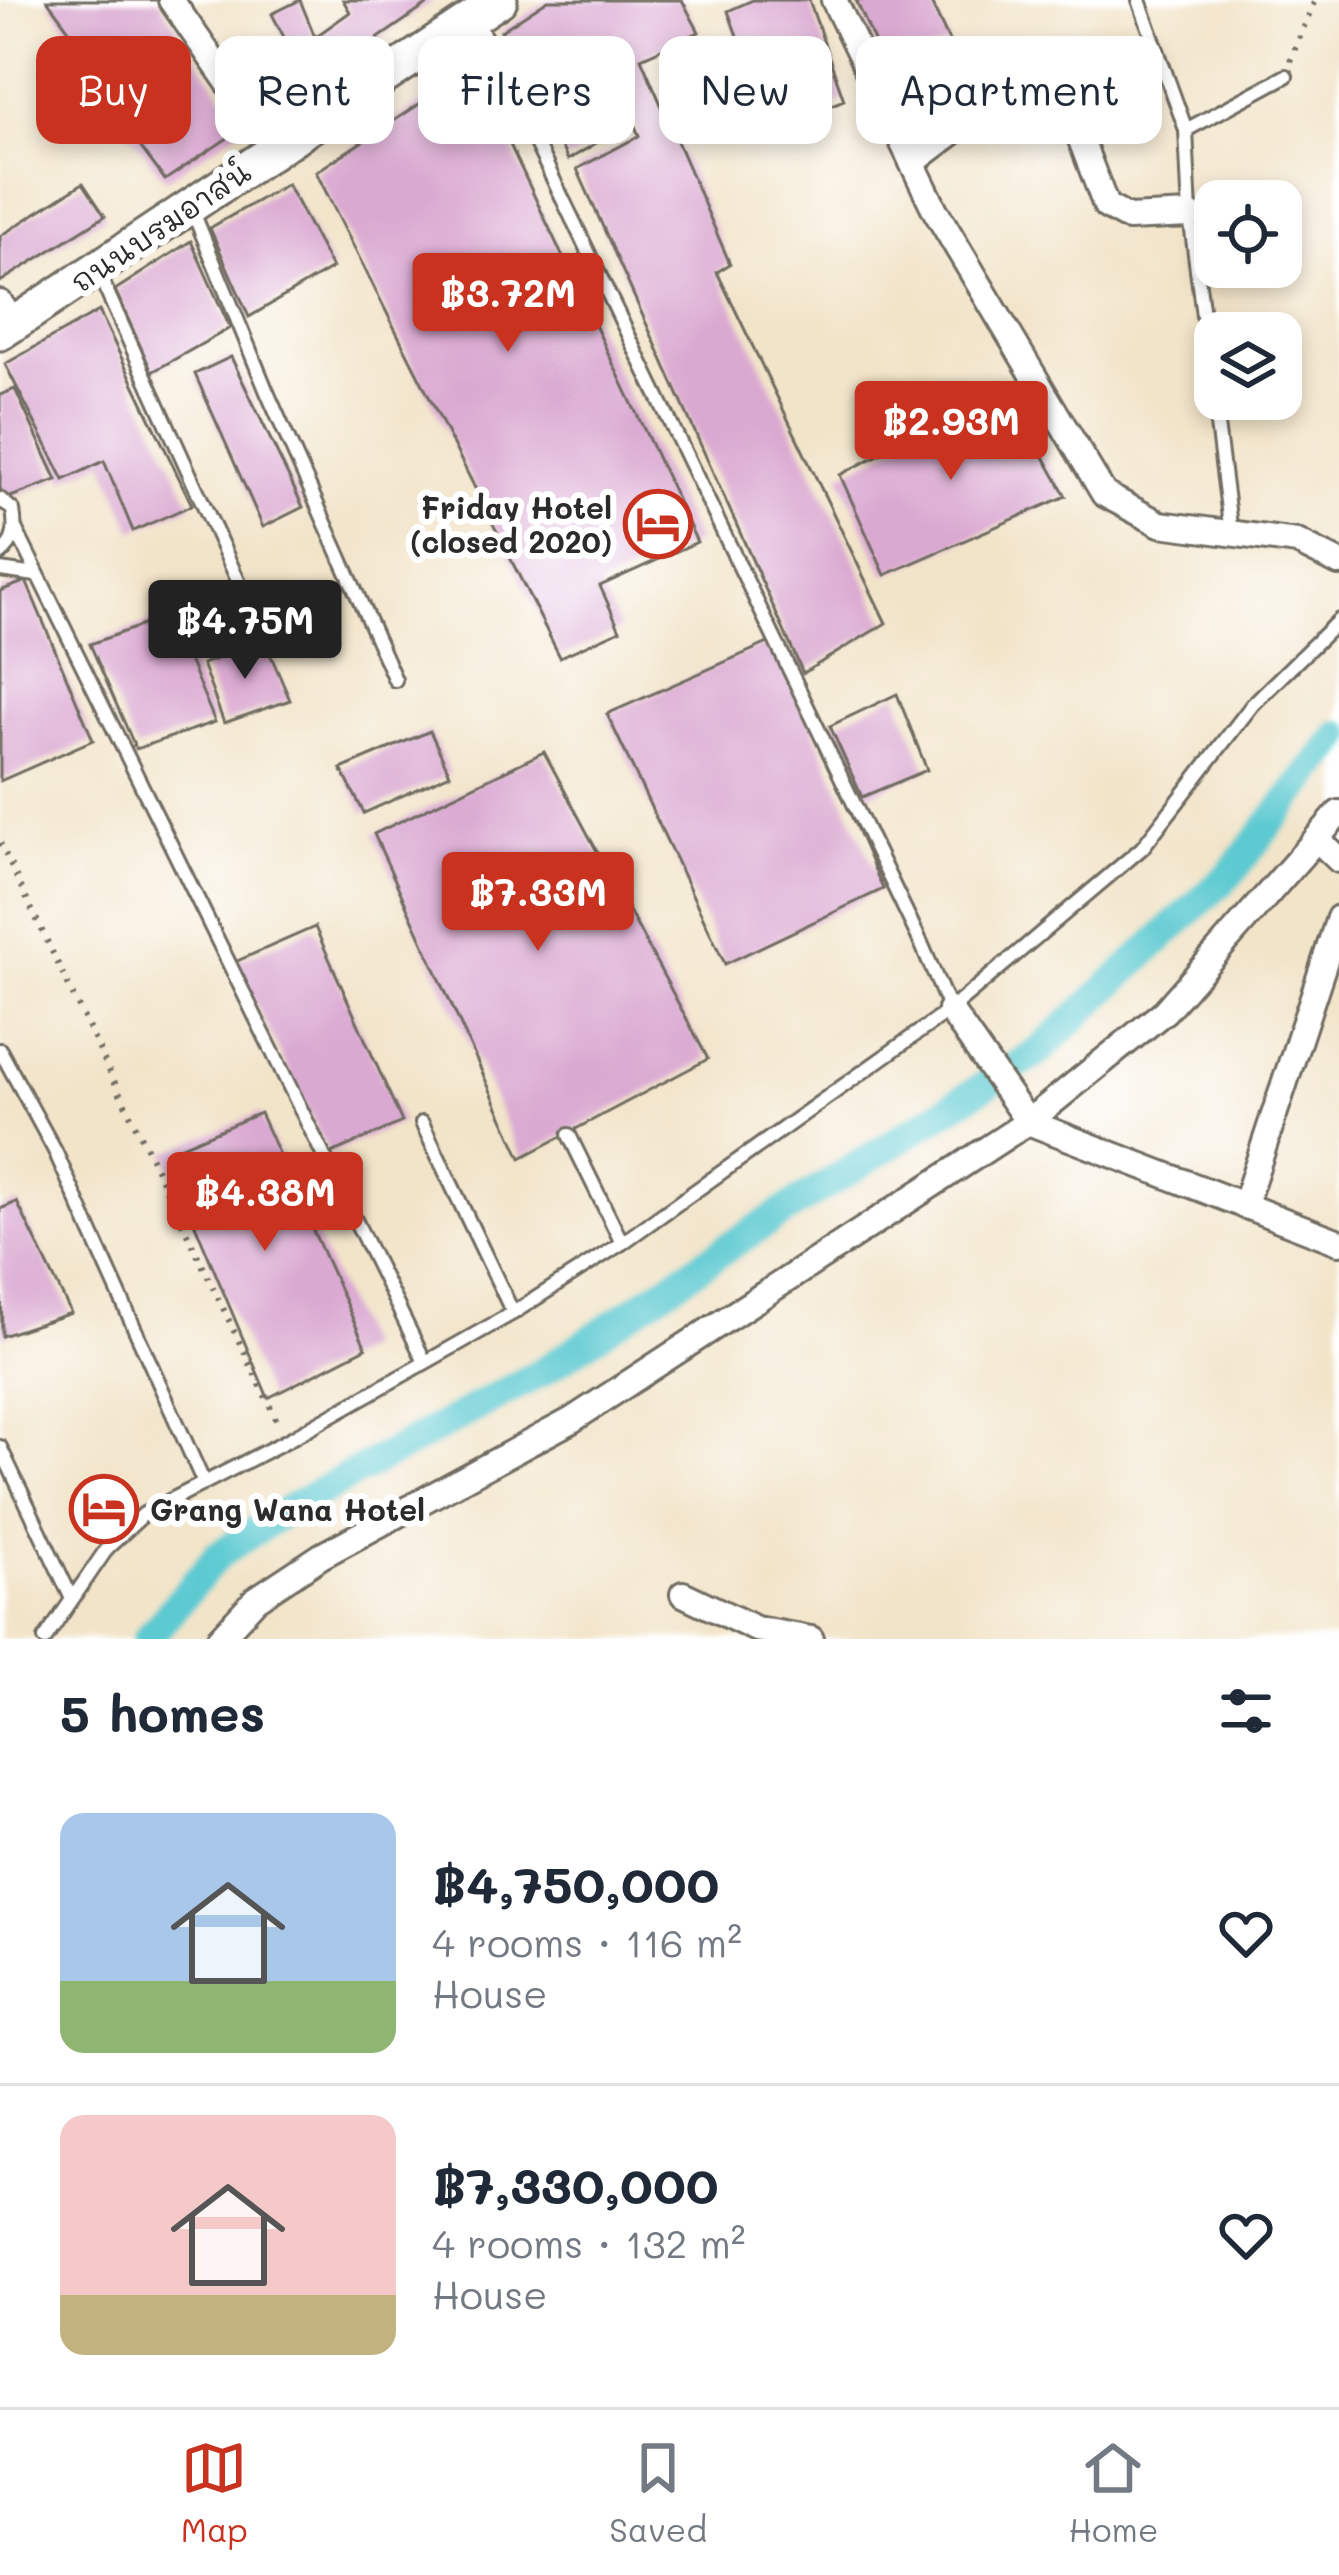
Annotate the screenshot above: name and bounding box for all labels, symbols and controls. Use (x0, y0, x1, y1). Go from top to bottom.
chip: Buy (36, 36, 191, 144)
chip: Rent (215, 36, 394, 144)
chip: Filters (418, 36, 635, 144)
chip: New (659, 36, 832, 144)
chip: Apartment (856, 36, 1162, 144)
street label: ถนนบรมอาสน์ (62, 151, 258, 301)
map controls (1194, 180, 1302, 420)
button: locate (1194, 180, 1302, 288)
pin: ฿3.72M (410, 253, 606, 355)
text: ฿3.72M (440, 266, 576, 317)
button: layers (1194, 312, 1302, 420)
pin: ฿2.93M (853, 381, 1049, 483)
text: ฿2.93M (882, 394, 1020, 445)
place label: Friday Hotel (closed 2020) (410, 487, 612, 561)
hotel icon: Friday Hotel (closed 2020) (623, 489, 693, 559)
pin: ฿4.75M (147, 580, 343, 682)
text: ฿4.75M (175, 593, 315, 644)
pin: ฿7.33M (440, 852, 636, 954)
text: ฿7.33M (469, 865, 607, 916)
pin: ฿4.38M (167, 1152, 363, 1254)
text: ฿4.38M (194, 1165, 336, 1216)
hotel icon: Grang Wana Hotel (69, 1474, 139, 1544)
place label: Grang Wana Hotel (150, 1489, 425, 1529)
text: 5 homes (60, 1678, 265, 1745)
icon: filters (1213, 1678, 1279, 1744)
text: ฿4,750,000 (432, 1849, 719, 1916)
icon: home (156, 1861, 300, 2005)
icon: heart (1213, 1900, 1279, 1966)
text: 4 rooms · 116 m² (432, 1916, 742, 1967)
text: House (432, 1967, 547, 2018)
text: ฿7,330,000 (432, 2150, 718, 2217)
icon: home (156, 2163, 300, 2307)
icon: heart (1213, 2202, 1279, 2268)
text: 4 rooms · 132 m² (432, 2217, 746, 2268)
text: House (432, 2268, 547, 2319)
tab: Map (181, 2435, 248, 2550)
tab: Saved (609, 2435, 707, 2550)
tab: Home (1069, 2435, 1158, 2550)

